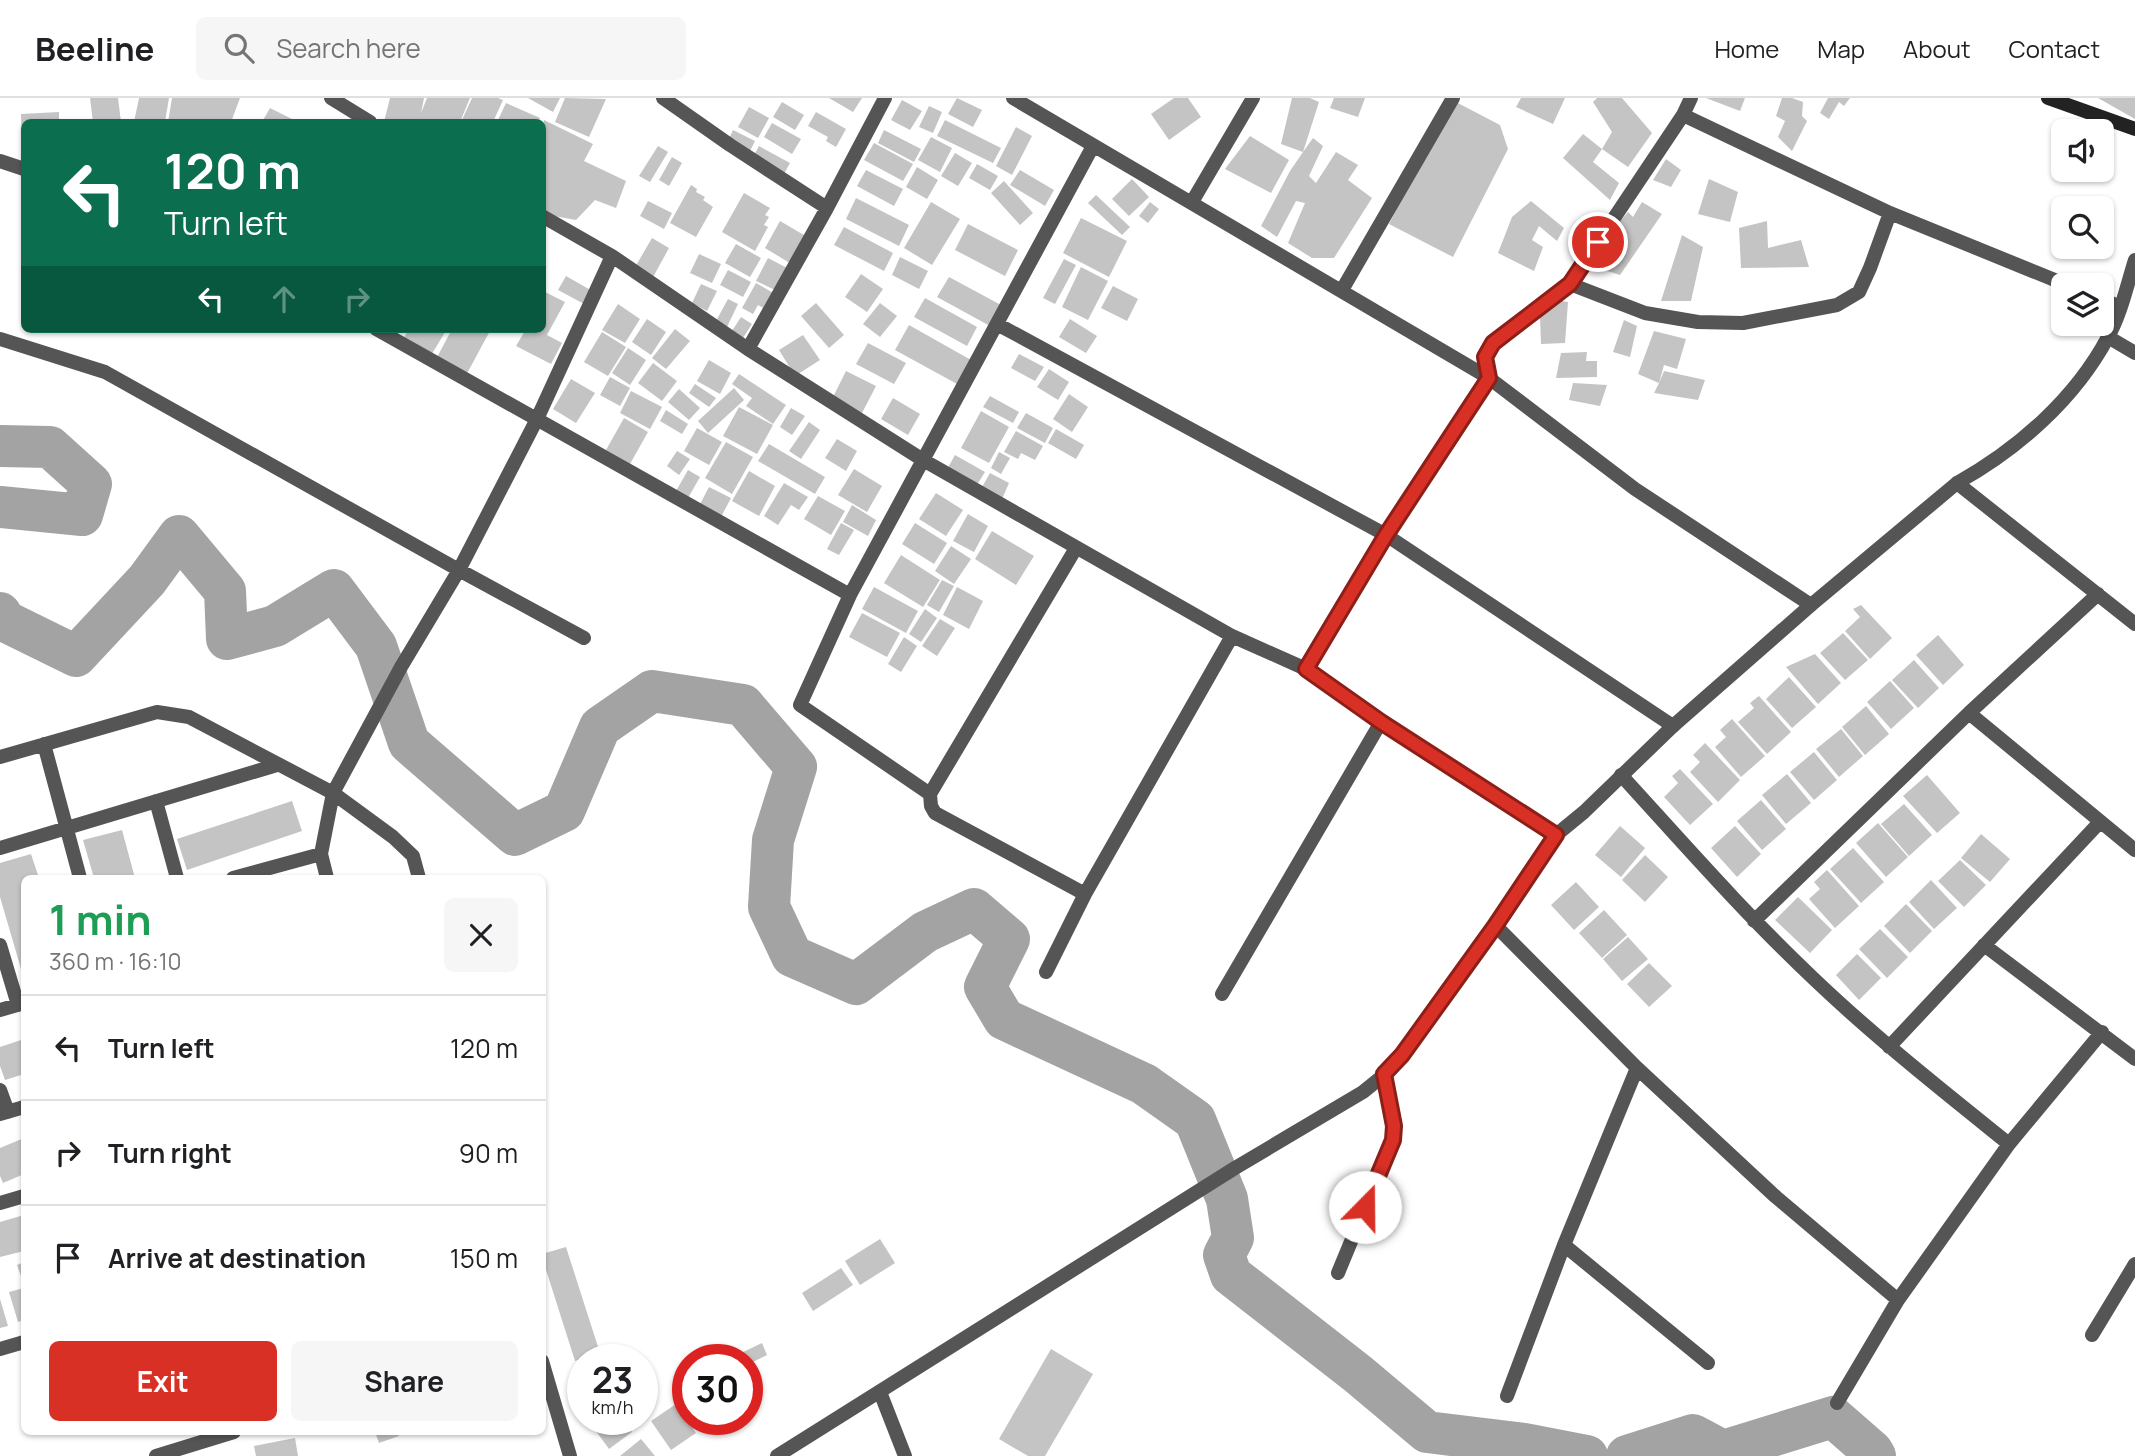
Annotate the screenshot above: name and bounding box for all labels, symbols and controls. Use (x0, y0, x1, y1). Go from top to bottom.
search box (196, 17, 686, 80)
text: Beeline (35, 26, 154, 71)
icon: search (220, 29, 258, 67)
text: Search here (276, 30, 421, 66)
text: Home (1714, 32, 1779, 65)
text: Map (1817, 32, 1865, 65)
text: About (1903, 32, 1971, 65)
text: Contact (2009, 32, 2100, 65)
map controls (2051, 119, 2114, 336)
button: sound (2051, 119, 2114, 182)
text: 120 m (164, 137, 301, 204)
icon: left (49, 147, 140, 238)
button: search (2051, 196, 2114, 259)
text: Turn left (164, 201, 288, 245)
pin (1568, 212, 1628, 272)
icon: arrive (1579, 223, 1617, 261)
button: layers (2051, 273, 2114, 336)
icon: left (192, 280, 230, 318)
icon: ahead (265, 280, 303, 318)
icon: right (338, 280, 376, 318)
text: 1 min (49, 890, 152, 948)
button: close (444, 898, 518, 972)
text: 360 m · 16:10 (49, 945, 182, 977)
icon: left (49, 1029, 87, 1067)
text: Turn left (108, 1030, 215, 1066)
text: 120 m (450, 1030, 518, 1066)
icon: right (49, 1134, 87, 1172)
text: Turn right (108, 1135, 232, 1171)
text: 90 m (459, 1135, 518, 1171)
position arrow (1328, 1170, 1402, 1244)
icon: arrive (49, 1239, 87, 1277)
text: Arrive at destination (108, 1240, 366, 1276)
text: 150 m (450, 1240, 518, 1276)
button: Exit (49, 1341, 277, 1421)
button: Share (291, 1341, 518, 1421)
speed limit sign: 30 (672, 1344, 763, 1435)
text: 23 (592, 1356, 633, 1404)
text: km/h (592, 1395, 633, 1419)

